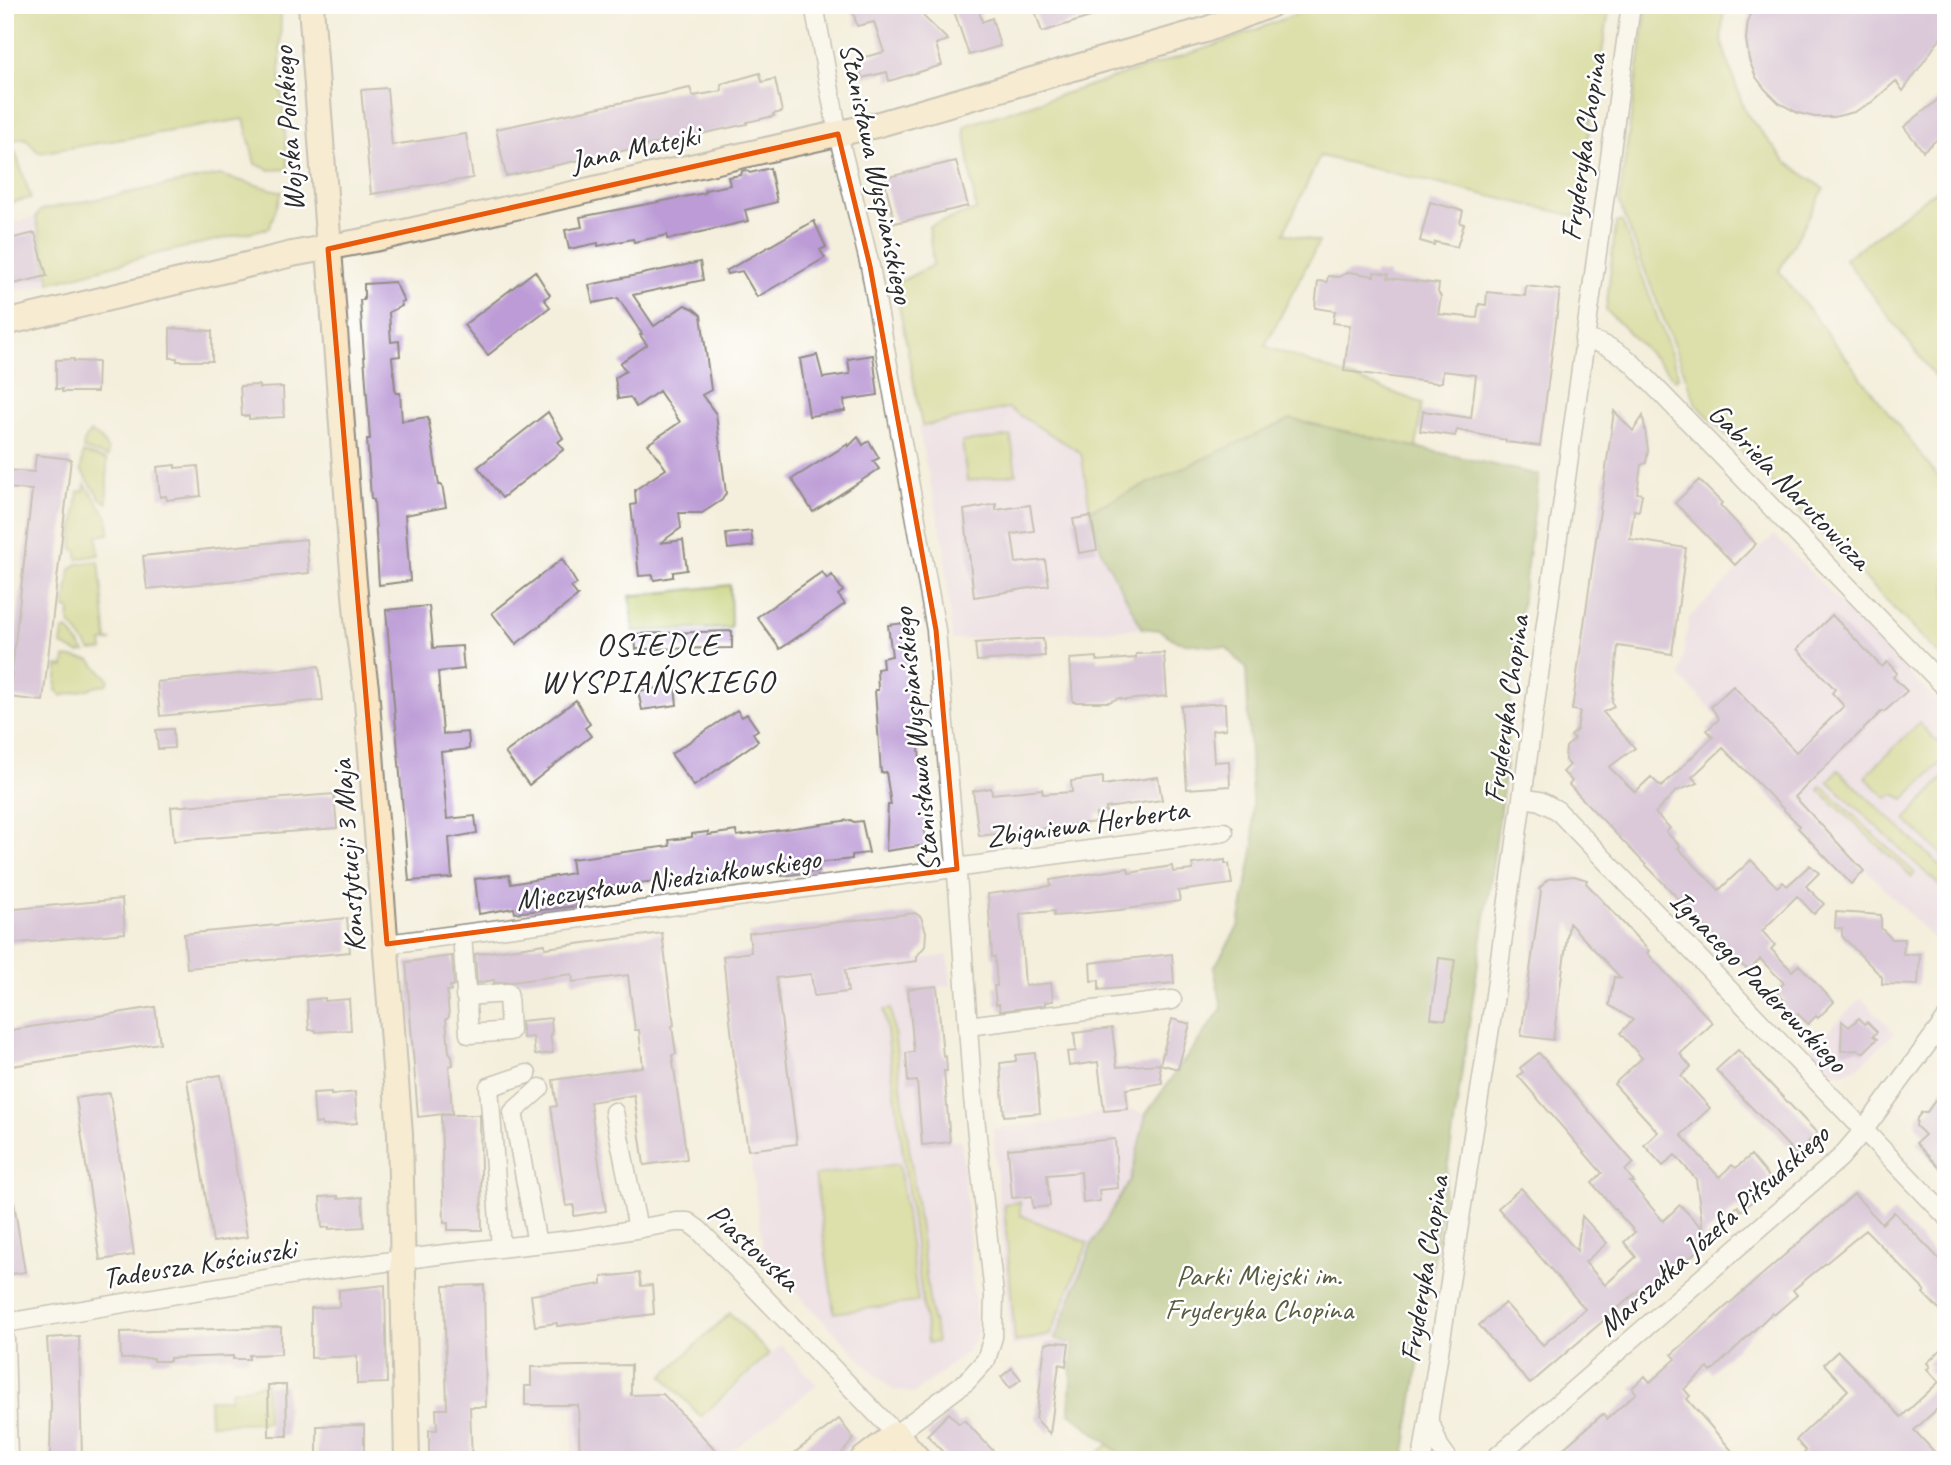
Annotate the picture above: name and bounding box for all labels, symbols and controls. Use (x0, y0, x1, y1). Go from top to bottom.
street label: Stanisława Wyspiańskiego (831, 39, 923, 308)
street label: Wojska Polskiego (263, 44, 313, 213)
street label: Fryderyka Chopina (1551, 49, 1615, 243)
street label: Jana Matejki (565, 115, 706, 181)
street label: Gabriela Narutowicza (1701, 394, 1881, 580)
street label: Stanisława Wyspiańskiego (883, 605, 949, 874)
street label: Fryderyka Chopina (1474, 611, 1538, 805)
district label: OSIEDLE WYSPIAŃSKIEGO (541, 624, 777, 702)
street label: Konstytucji 3 Maja (322, 757, 374, 953)
street label: Zbigniewa Herberta (984, 790, 1192, 856)
street label: Mieczysława Niedziałkowskiego (514, 839, 824, 919)
street label: Ignacego Paderewskiego (1662, 882, 1857, 1081)
street label: Marszałka Józefa Piłsudskiego (1589, 1115, 1838, 1344)
street label: Fryderyka Chopina (1391, 1171, 1458, 1365)
street label: Piastowska (700, 1195, 809, 1301)
street label: Tadeusza Kościuszki (100, 1228, 302, 1297)
park label: Parki Miejski im. Fryderyka Chopina (1165, 1256, 1355, 1328)

